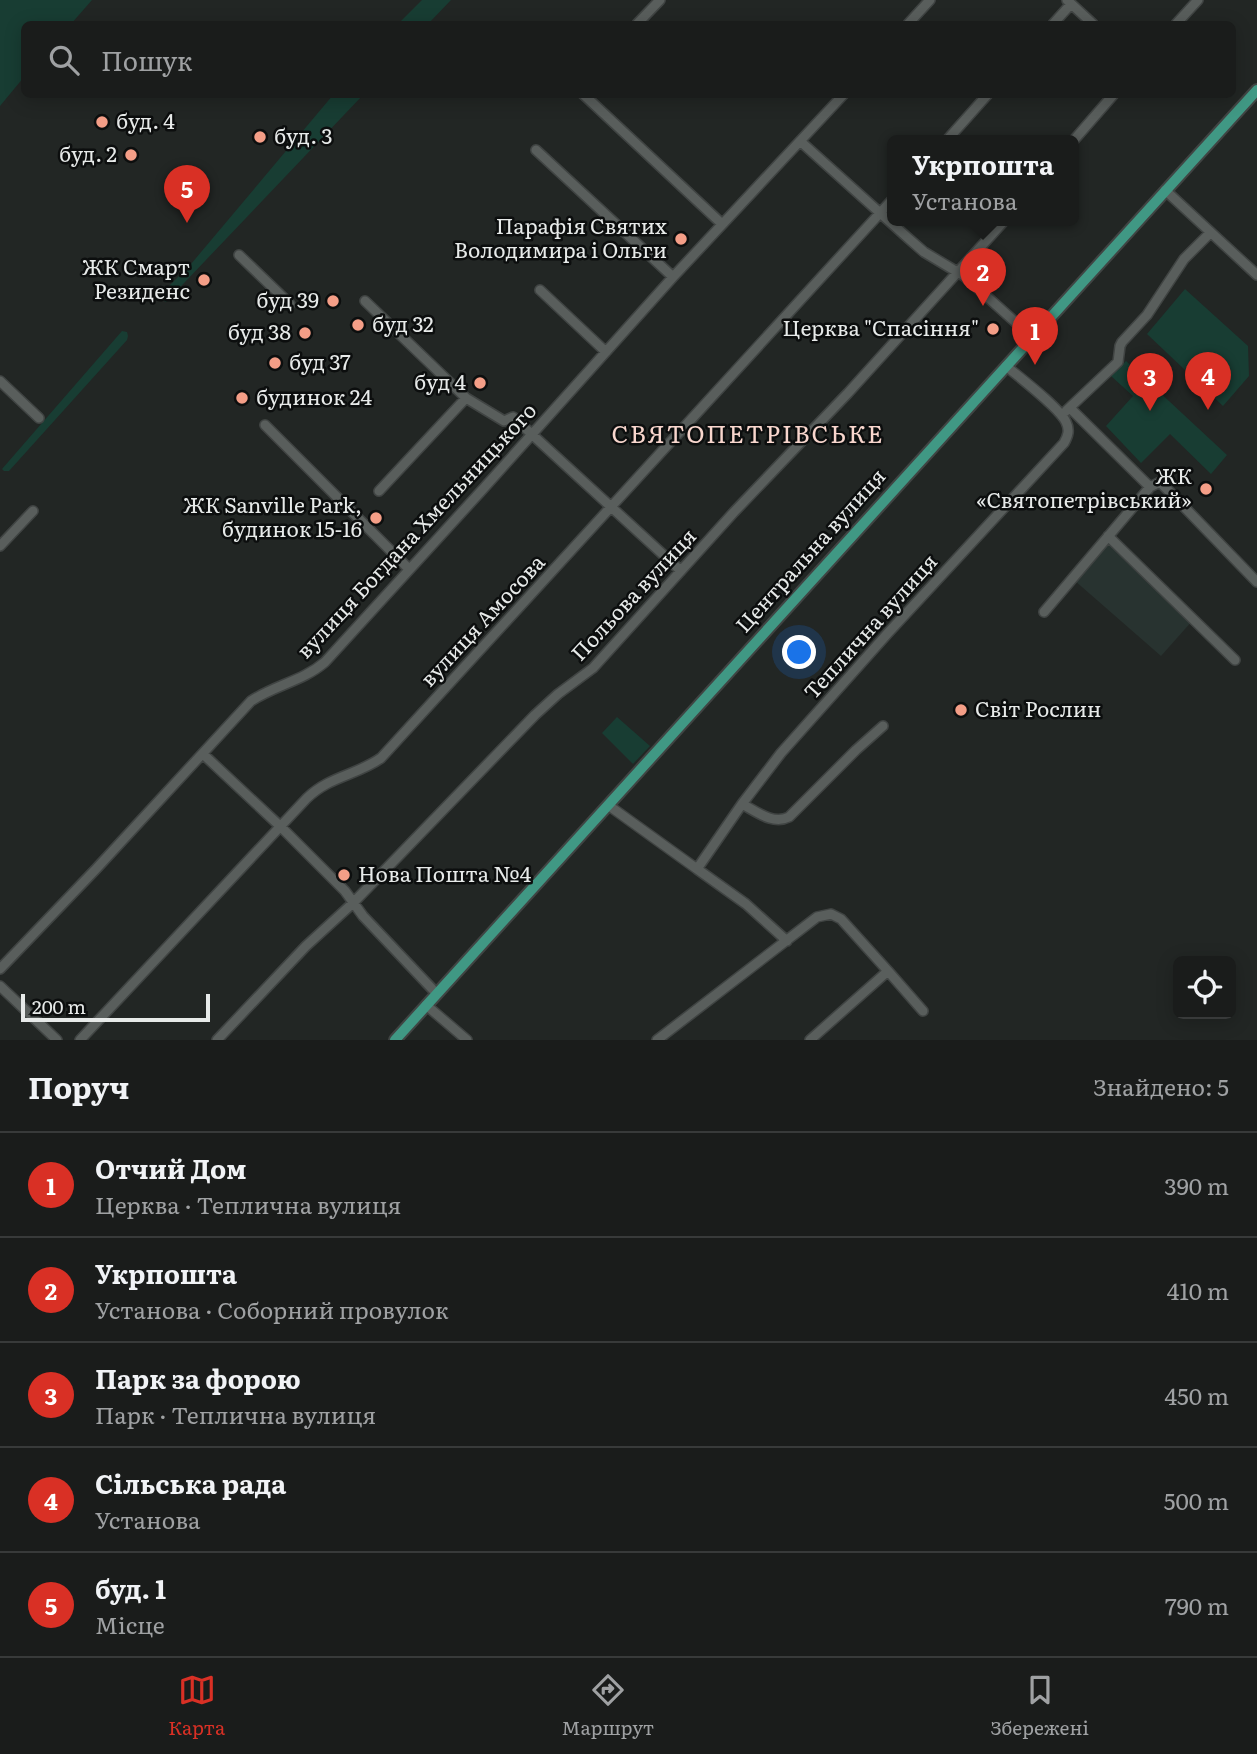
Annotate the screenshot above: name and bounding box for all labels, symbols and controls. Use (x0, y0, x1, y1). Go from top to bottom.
search box (21, 21, 1236, 98)
text: Пошук (101, 40, 192, 79)
icon: search (45, 41, 83, 79)
place label: буд. 4 (116, 104, 175, 135)
marker: буд. 4 (94, 114, 110, 130)
place label: буд. 3 (274, 119, 333, 150)
marker: буд. 3 (252, 129, 268, 145)
popup (887, 135, 1079, 226)
place label: буд. 2 (59, 137, 117, 168)
text: Укрпошта (912, 144, 1054, 183)
marker: буд. 2 (123, 147, 139, 163)
pin: 5 (164, 165, 210, 223)
text: Установа (912, 183, 1017, 217)
place label: Парафія Святих Володимира і Ольги (454, 209, 667, 264)
marker: Парафія Святих Володимира і Ольги (673, 231, 689, 247)
pin: 2 (960, 248, 1006, 306)
place label: ЖК Смарт Резиденс (82, 250, 190, 305)
marker: ЖК Смарт Резиденс (196, 272, 212, 288)
place label: буд 39 (256, 283, 319, 314)
marker: буд 39 (325, 293, 341, 309)
place label: буд 32 (372, 307, 434, 338)
pin: 1 (1012, 307, 1058, 365)
place label: Церква "Спасіння" (782, 311, 979, 342)
place label: буд 38 (228, 315, 291, 346)
marker: буд 32 (350, 317, 366, 333)
marker: Церква "Спасіння" (985, 321, 1001, 337)
marker: буд 38 (297, 325, 313, 341)
place label: буд 37 (289, 345, 351, 376)
pin: 4 (1185, 352, 1231, 410)
pin: 3 (1127, 353, 1173, 411)
marker: буд 37 (267, 355, 283, 371)
place label: буд 4 (414, 365, 466, 396)
marker: буд 4 (472, 375, 488, 391)
place label: будинок 24 (256, 380, 372, 411)
marker: будинок 24 (234, 390, 250, 406)
street label: вулиця Богдана Хмельницького (288, 395, 542, 664)
district label: СВЯТОПЕТРІВСЬКЕ (611, 415, 885, 450)
place label: ЖК «Святопетрівський» (976, 459, 1193, 514)
street label: Центральна вулиця (727, 460, 891, 638)
marker: ЖК «Святопетрівський» (1198, 481, 1214, 497)
place label: ЖК Sanville Park, будинок 15-16 (183, 488, 362, 543)
marker: ЖК Sanville Park, будинок 15-16 (368, 510, 384, 526)
street label: Польова вулиця (562, 520, 702, 666)
street label: вулиця Амосова (412, 546, 551, 692)
street label: Теплична вулиця (795, 546, 943, 705)
your location (782, 635, 816, 669)
place label: Світ Рослин (975, 692, 1101, 723)
marker: Світ Рослин (953, 702, 969, 718)
place label: Нова Пошта №4 (358, 857, 532, 888)
marker: Нова Пошта №4 (336, 867, 352, 883)
map controls (1173, 956, 1236, 1019)
button: locate (1173, 956, 1236, 1019)
scale bar (21, 991, 210, 1023)
text: 200 m (32, 992, 86, 1020)
text: Поруч (28, 1064, 129, 1108)
text: Знайдено: 5 (1093, 1069, 1229, 1103)
text: Отчий Дом (95, 1148, 246, 1187)
text: 1 (46, 1168, 56, 1202)
text: 390 m (1164, 1168, 1229, 1202)
text: Церква · Теплична вулиця (95, 1187, 401, 1221)
text: Укрпошта (95, 1253, 237, 1292)
text: 2 (45, 1273, 57, 1307)
text: 410 m (1167, 1273, 1229, 1307)
text: Установа · Соборний провулок (95, 1292, 449, 1326)
text: Парк за форою (95, 1358, 301, 1397)
text: 3 (45, 1378, 57, 1412)
text: 450 m (1164, 1378, 1229, 1412)
text: Парк · Теплична вулиця (95, 1397, 376, 1431)
text: Сільська рада (95, 1463, 286, 1502)
text: 4 (44, 1483, 58, 1517)
text: 500 m (1164, 1483, 1229, 1517)
text: Установа (95, 1502, 201, 1536)
text: буд. 1 (95, 1568, 166, 1607)
text: 5 (45, 1588, 57, 1622)
text: 790 m (1165, 1588, 1229, 1622)
text: Місце (95, 1607, 165, 1641)
tab: Карта (168, 1671, 225, 1741)
tab: Маршрут (562, 1671, 654, 1741)
tab: Збережені (990, 1671, 1089, 1741)

